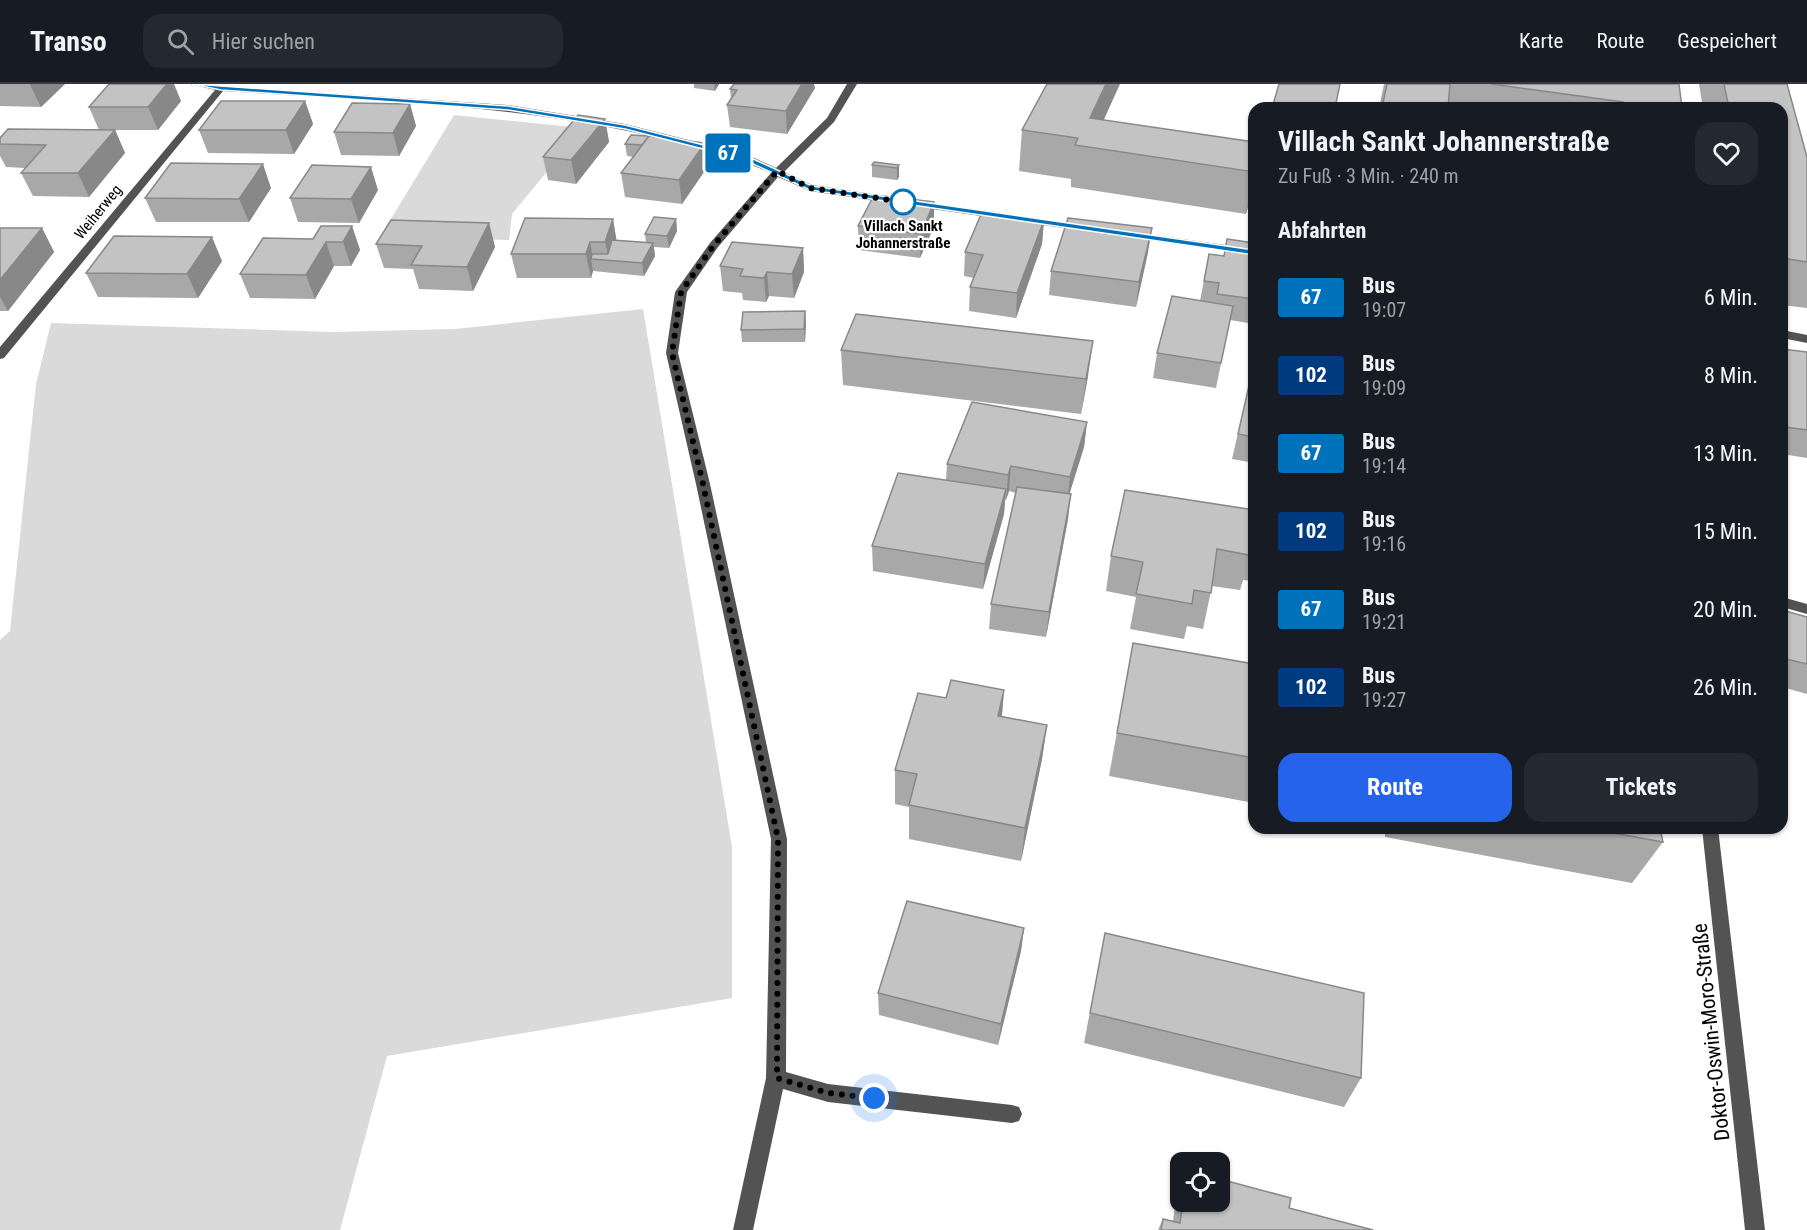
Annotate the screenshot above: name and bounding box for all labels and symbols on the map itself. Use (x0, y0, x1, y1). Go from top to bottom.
line badge: 67 (701, 134, 755, 172)
street label: Weiherweg (71, 181, 125, 243)
marker: Villach Sankt Johannerstraße (890, 189, 916, 215)
place label: Villach Sankt Johannerstraße (856, 217, 950, 252)
street label: Doktor-Oswin-Moro-Straße (1688, 922, 1734, 1142)
your location (859, 1083, 889, 1113)

